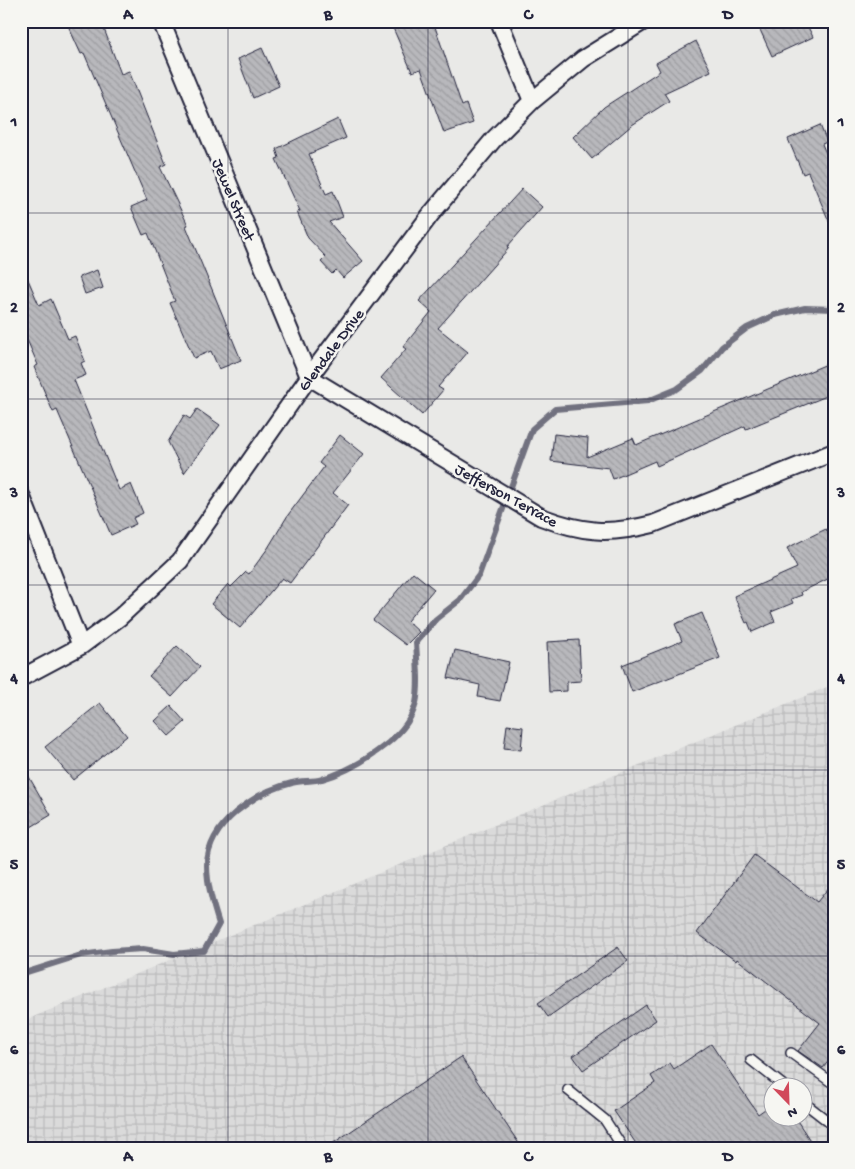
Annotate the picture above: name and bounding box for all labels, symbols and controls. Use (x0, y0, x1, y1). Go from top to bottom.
text: A (122, 7, 134, 26)
text: B (323, 7, 333, 26)
text: C (523, 7, 534, 26)
text: D (721, 7, 734, 26)
text: 1 (10, 114, 17, 133)
text: 1 (837, 114, 844, 133)
street label: Jewel Street (206, 156, 258, 246)
text: 2 (10, 300, 18, 319)
text: 2 (837, 300, 845, 319)
street label: Glendale Drive (296, 306, 370, 396)
street label: Jefferson Terrace (451, 461, 561, 533)
text: 3 (9, 485, 18, 504)
text: 3 (836, 485, 845, 504)
text: 4 (9, 671, 18, 690)
text: 4 (836, 671, 845, 690)
text: 5 (10, 857, 19, 876)
text: 5 (837, 857, 846, 876)
text: 6 (10, 1042, 19, 1061)
text: 6 (837, 1042, 846, 1061)
north arrow (762, 1076, 812, 1126)
text: N (785, 1102, 800, 1121)
text: A (122, 1149, 134, 1168)
text: B (323, 1149, 333, 1168)
text: C (523, 1149, 534, 1168)
text: D (721, 1149, 734, 1168)

